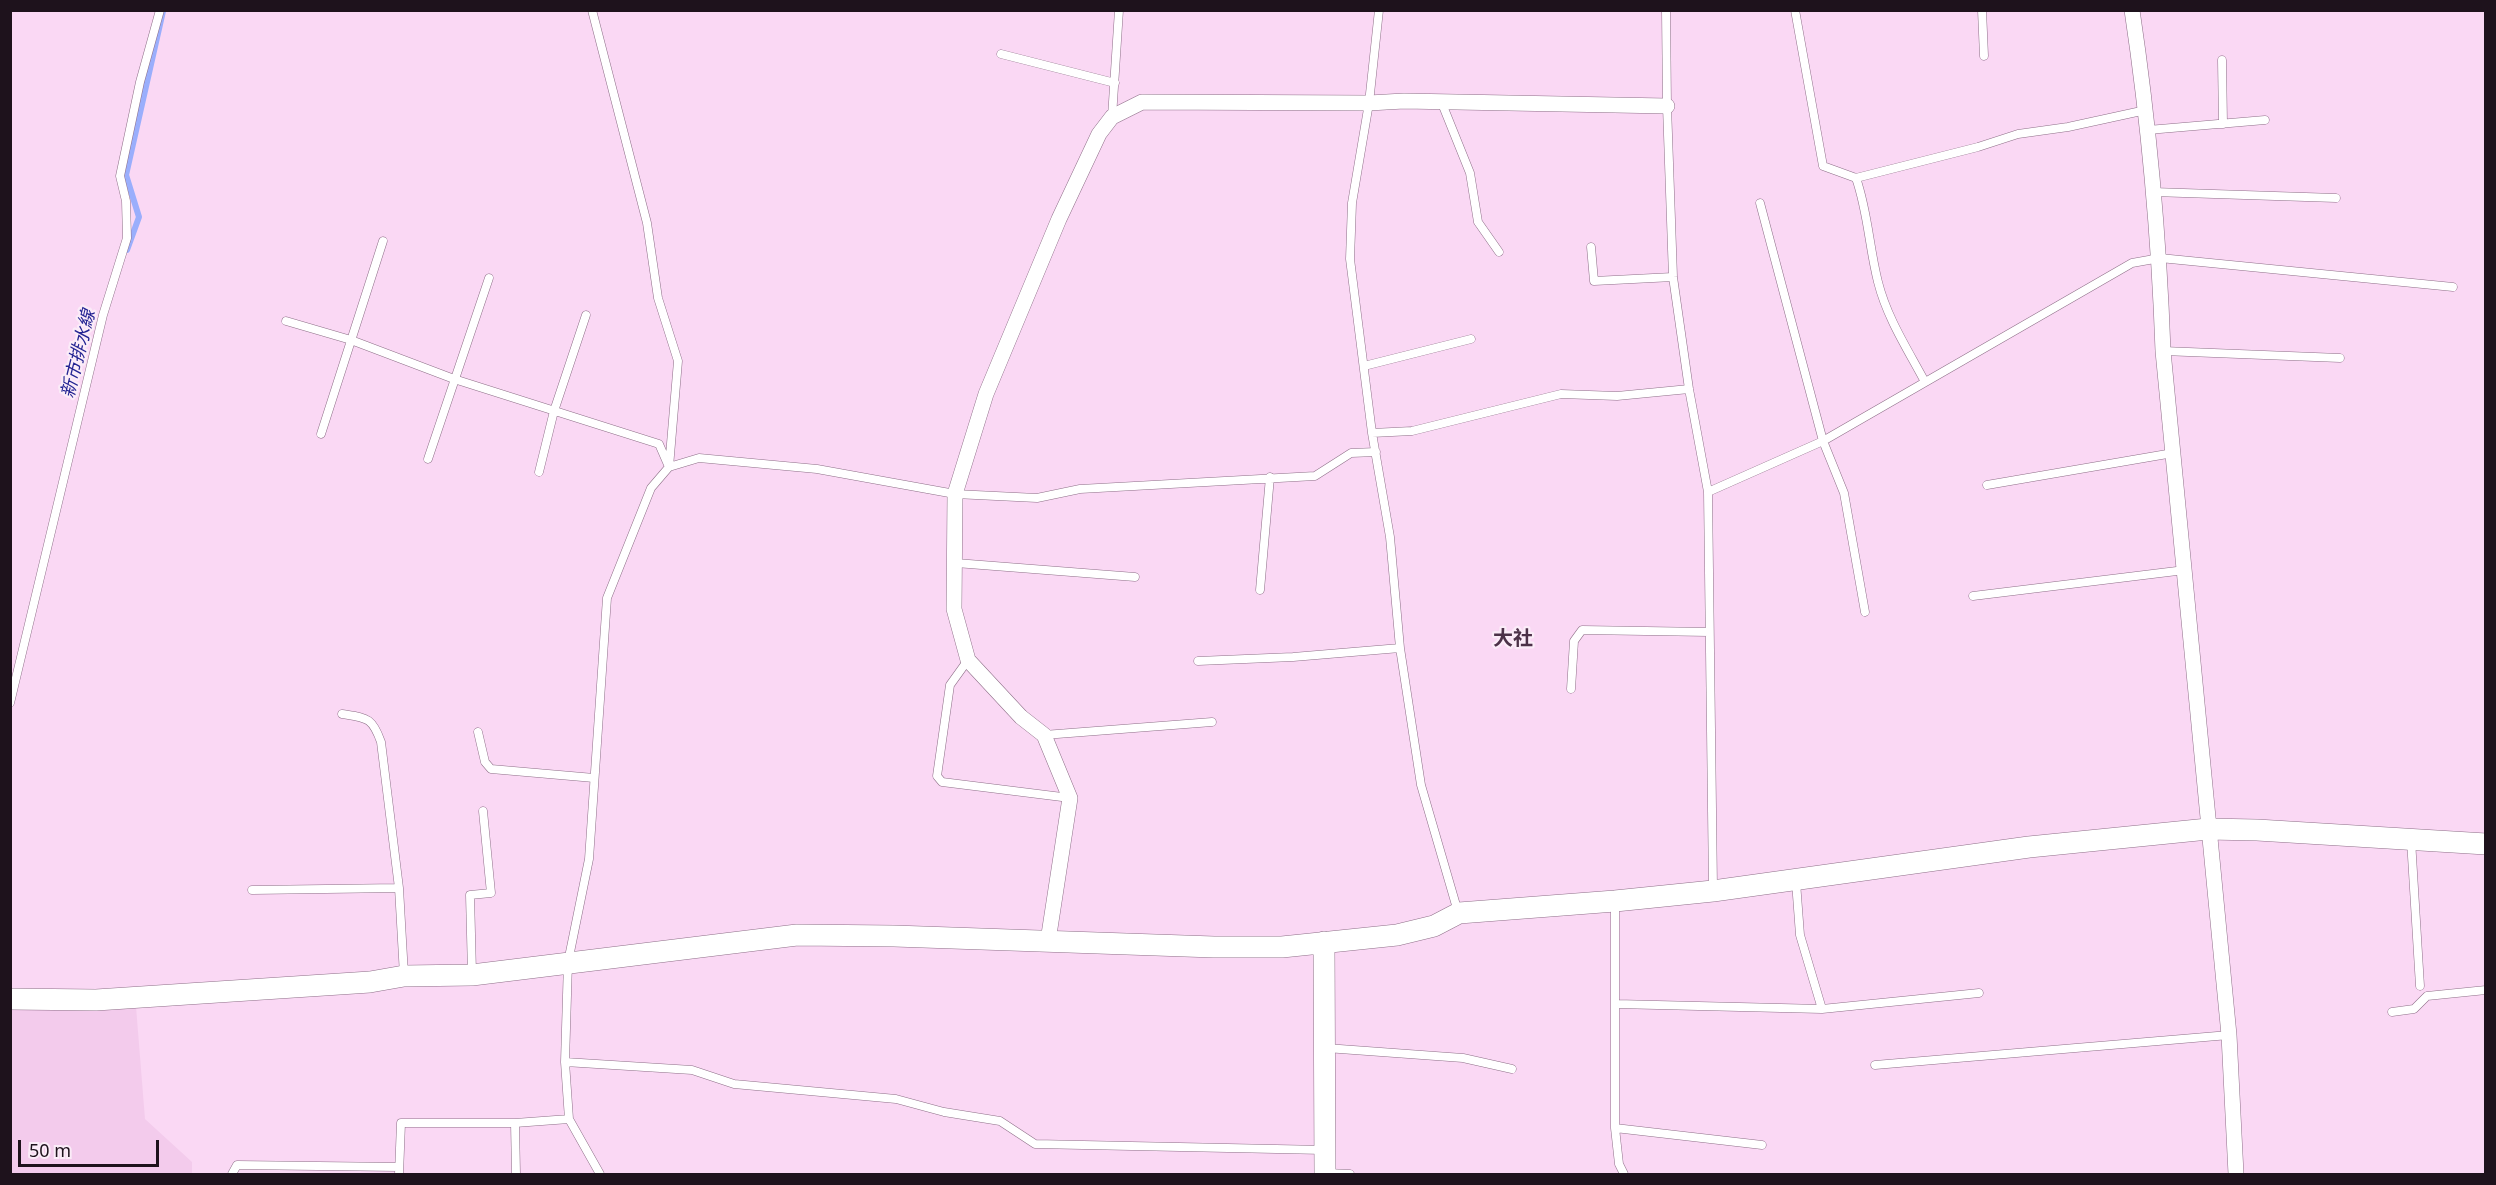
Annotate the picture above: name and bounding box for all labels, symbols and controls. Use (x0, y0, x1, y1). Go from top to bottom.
water label: 新市排水線 (58, 308, 100, 400)
district label: 大社 (1493, 627, 1533, 651)
scale bar (21, 1128, 162, 1166)
text: 50 m (29, 1138, 71, 1162)

